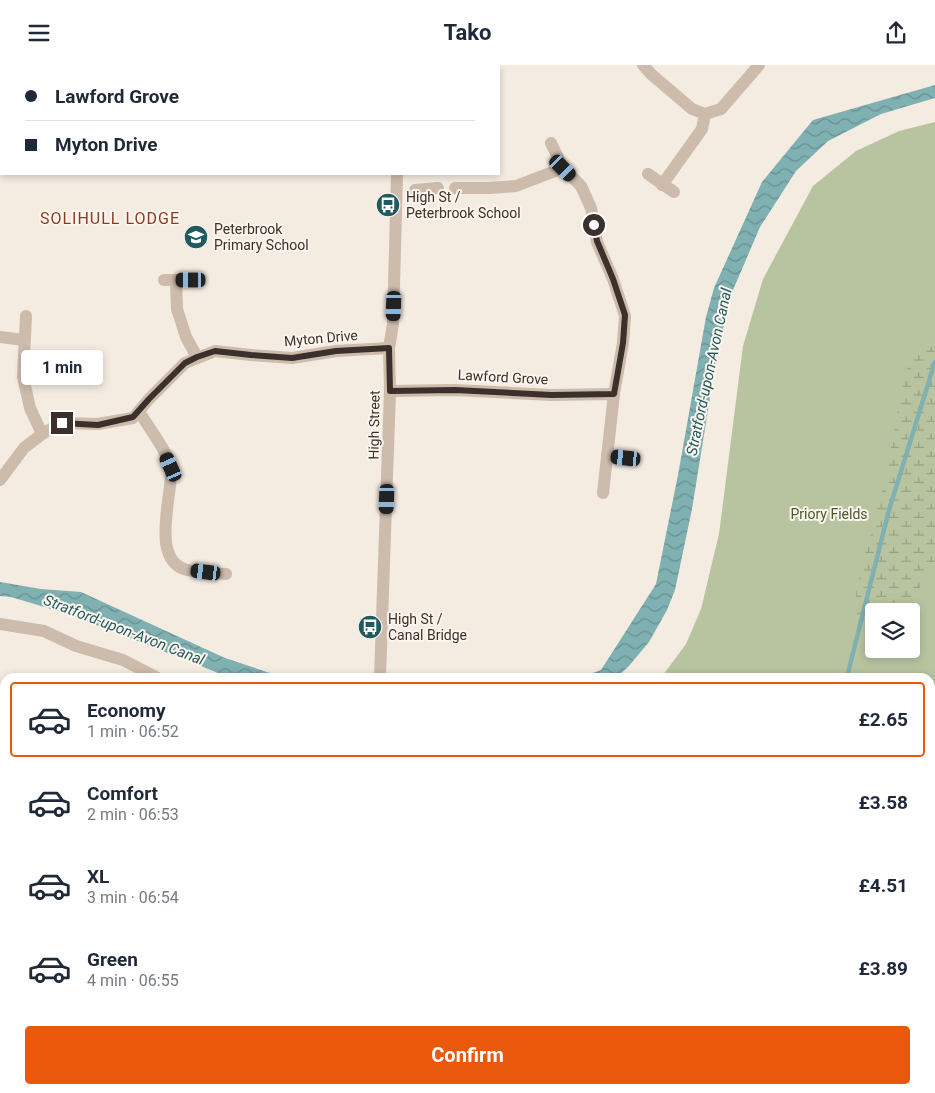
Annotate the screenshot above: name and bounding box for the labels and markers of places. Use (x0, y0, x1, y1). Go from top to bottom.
place label: High St / Peterbrook School (406, 189, 521, 221)
bus stop icon: High St / Peterbrook School (375, 192, 401, 218)
place label: Peterbrook Primary School (214, 221, 309, 253)
school or university icon: Peterbrook Primary School (183, 224, 209, 250)
place label: High St / Canal Bridge (388, 611, 467, 643)
bus stop icon: High St / Canal Bridge (357, 614, 383, 640)

